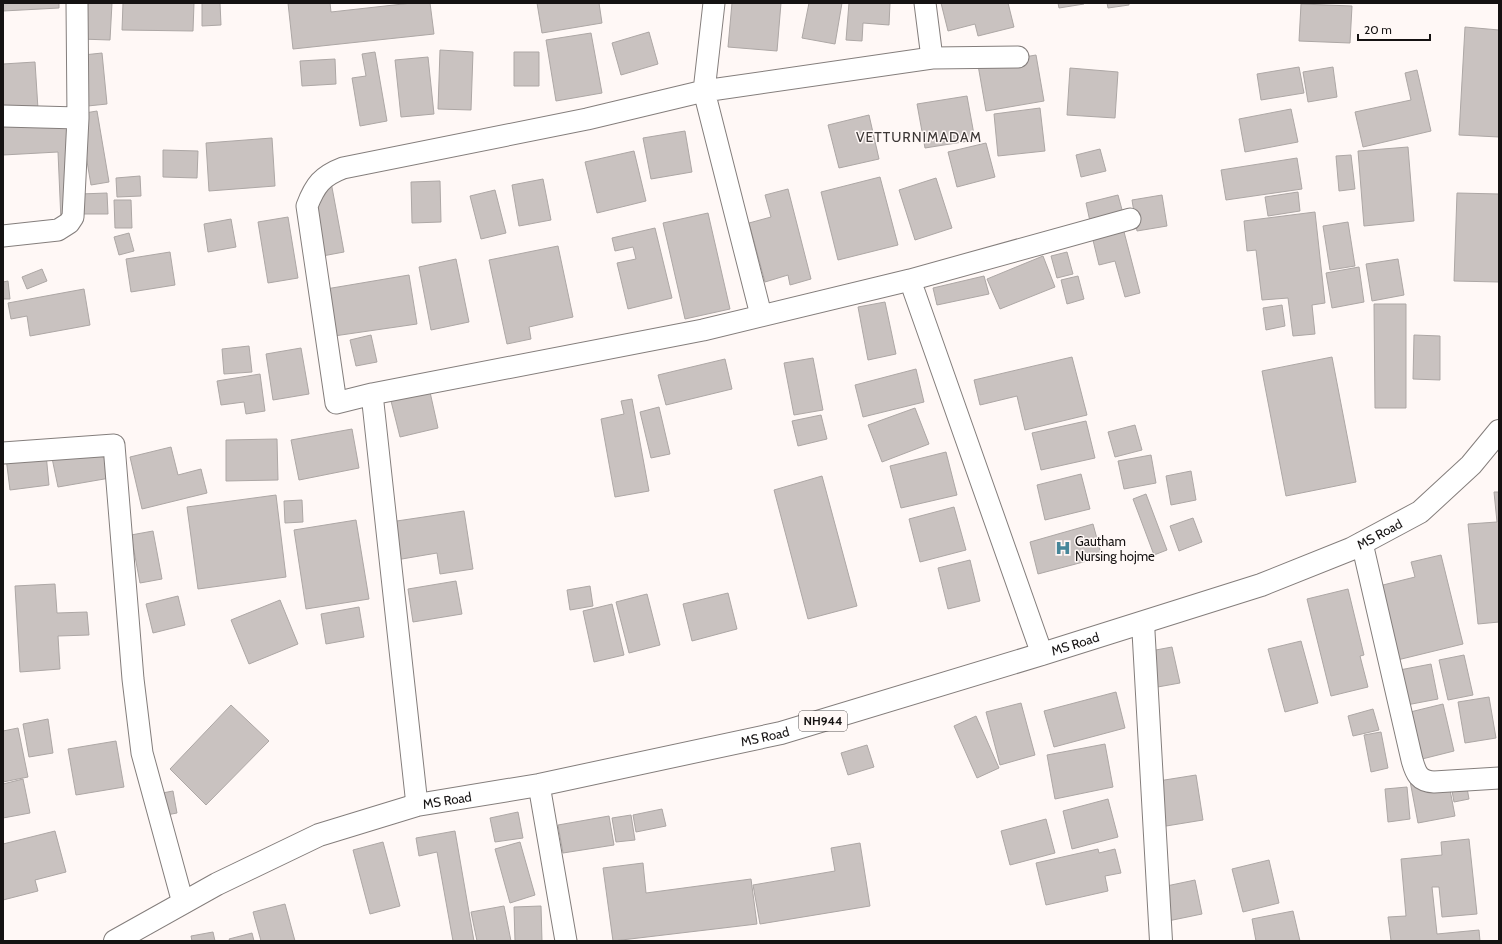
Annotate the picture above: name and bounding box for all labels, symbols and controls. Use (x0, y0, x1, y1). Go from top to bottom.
scale bar (1358, 16, 1430, 42)
text: 20 m (1364, 22, 1392, 37)
district label: VETTURNIMADAM (856, 128, 982, 146)
street label: MS Road (1354, 515, 1405, 553)
place label: Gautham Nursing hojme (1075, 533, 1155, 565)
hospital icon: Gautham Nursing hojme (1054, 539, 1072, 557)
street label: MS Road (1049, 629, 1101, 659)
road number: NH944 (799, 711, 847, 731)
street label: MS Road (739, 723, 791, 749)
street label: MS Road (421, 788, 473, 812)

